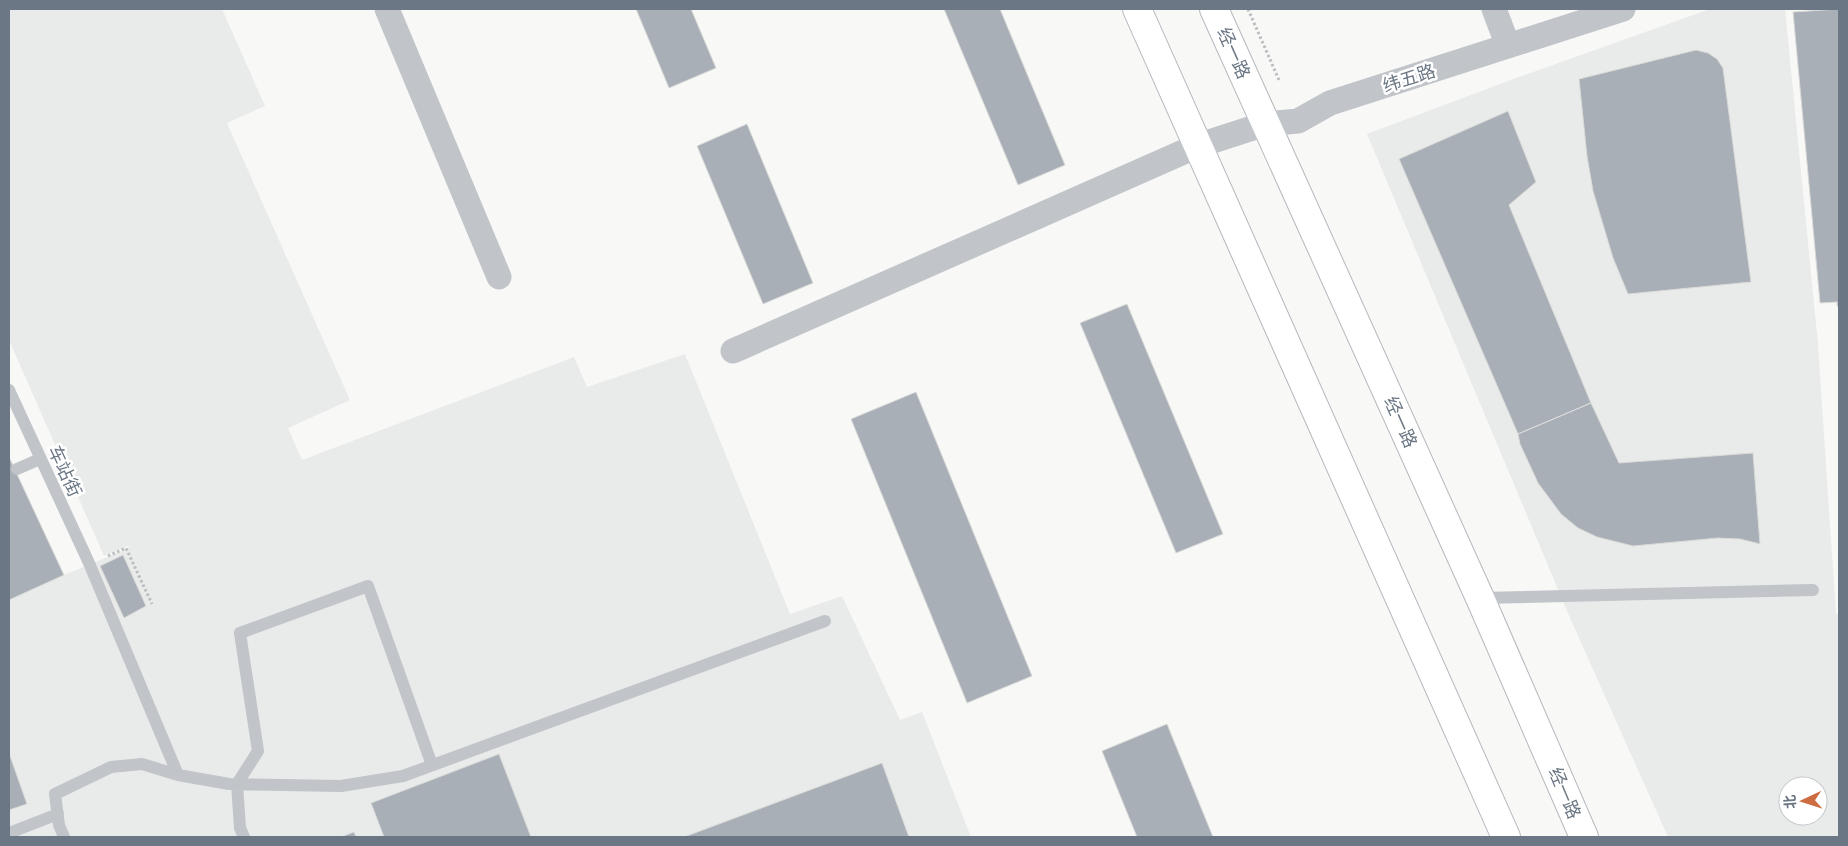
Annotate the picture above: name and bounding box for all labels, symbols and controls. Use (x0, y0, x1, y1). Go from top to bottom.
street label: 经一路 (1213, 24, 1255, 82)
street label: 纬五路 (1380, 59, 1438, 97)
street label: 经一路 (1380, 393, 1422, 451)
street label: 车站街 (43, 442, 87, 500)
street label: 经一路 (1544, 764, 1586, 822)
north arrow (1778, 776, 1828, 826)
text: 北 (1781, 794, 1799, 810)

